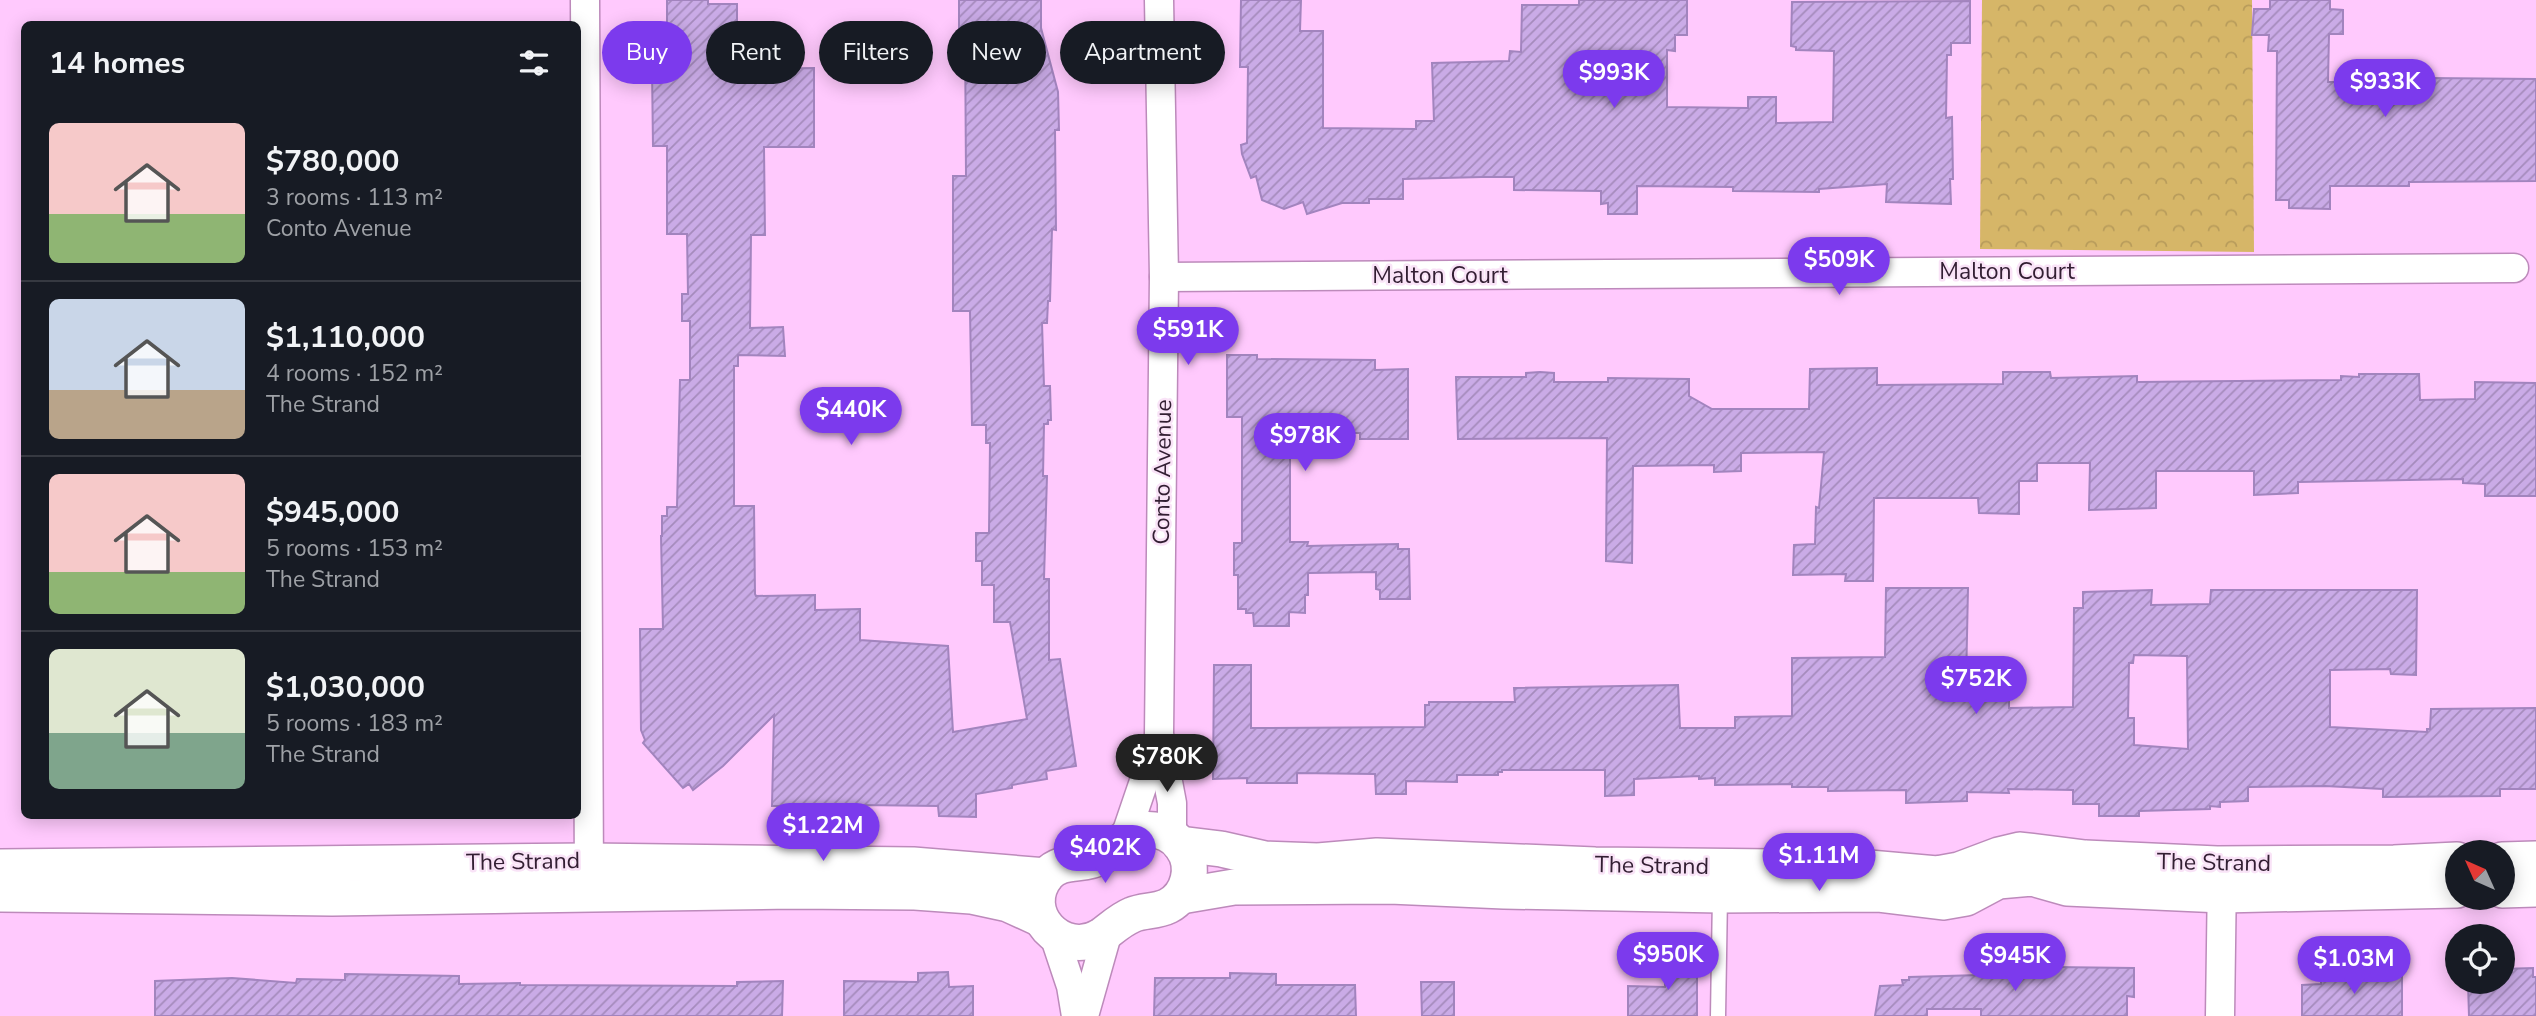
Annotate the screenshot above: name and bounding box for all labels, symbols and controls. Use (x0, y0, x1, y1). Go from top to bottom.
chip: Buy (602, 21, 692, 84)
chip: Rent (706, 21, 805, 84)
chip: Filters (819, 21, 933, 84)
chip: New (947, 21, 1046, 84)
chip: Apartment (1060, 21, 1225, 84)
text: 14 homes (49, 43, 185, 84)
icon: filters (515, 44, 553, 82)
pin: $993K (1565, 50, 1663, 110)
text: $993K (1579, 57, 1649, 88)
pin: $933K (2336, 60, 2434, 119)
text: $933K (2350, 66, 2420, 97)
text: $780,000 (266, 141, 399, 182)
icon: home (105, 151, 189, 235)
text: 3 rooms · 113 m² (266, 182, 443, 213)
text: Conto Avenue (266, 213, 411, 244)
pin: $509K (1790, 238, 1888, 297)
text: $509K (1804, 244, 1874, 275)
street label: Malton Court (1939, 256, 2076, 287)
street label: Malton Court (1372, 260, 1509, 291)
pin: $591K (1139, 308, 1237, 367)
text: $591K (1153, 314, 1223, 345)
text: $1,110,000 (266, 317, 425, 358)
icon: home (105, 327, 189, 411)
text: 4 rooms · 152 m² (266, 358, 443, 389)
pin: $440K (802, 388, 900, 447)
text: The Strand (266, 389, 380, 420)
text: $440K (816, 394, 886, 425)
street label: Conto Avenue (1146, 399, 1179, 545)
pin: $978K (1256, 414, 1354, 473)
text: $978K (1270, 420, 1340, 451)
text: $945,000 (266, 492, 399, 533)
icon: home (105, 502, 189, 586)
text: 5 rooms · 153 m² (266, 533, 443, 564)
text: The Strand (266, 564, 380, 595)
pin: $752K (1927, 656, 2025, 716)
text: $752K (1941, 663, 2011, 694)
text: $1,030,000 (266, 667, 425, 708)
icon: home (105, 677, 189, 761)
text: 5 rooms · 183 m² (266, 708, 443, 739)
pin: $780K (1118, 734, 1216, 794)
text: The Strand (266, 739, 380, 770)
text: $780K (1132, 741, 1202, 772)
pin: $1.22M (766, 804, 880, 863)
text: $1.22M (783, 810, 863, 841)
pin: $402K (1056, 826, 1154, 885)
text: $402K (1070, 832, 1140, 863)
pin: $1.11M (1762, 834, 1876, 893)
text: $1.11M (1779, 840, 1859, 871)
north arrow (2445, 840, 2515, 910)
map controls (2445, 840, 2515, 994)
street label: The Strand (466, 845, 580, 878)
street label: The Strand (2157, 846, 2271, 879)
street label: The Strand (1595, 849, 1709, 882)
button: locate (2445, 924, 2515, 994)
pin: $950K (1619, 932, 1717, 992)
pin: $945K (1966, 934, 2064, 993)
pin: $1.03M (2297, 936, 2411, 996)
text: $950K (1633, 939, 1703, 970)
text: $945K (1980, 940, 2050, 971)
text: $1.03M (2314, 943, 2394, 974)

